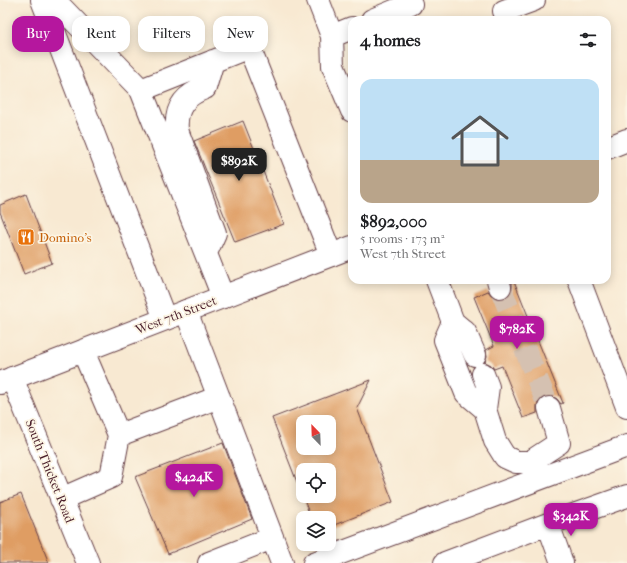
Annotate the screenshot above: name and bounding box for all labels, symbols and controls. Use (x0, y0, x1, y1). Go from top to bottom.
chip: Buy (12, 16, 64, 52)
chip: Rent (72, 16, 130, 52)
chip: Filters (138, 16, 205, 52)
chip: New (213, 16, 268, 52)
icon: filters (577, 29, 599, 51)
text: 4 homes (360, 30, 420, 50)
icon: home (444, 105, 516, 177)
pin: $892K (211, 148, 267, 182)
text: $892K (221, 153, 257, 168)
text: $892,000 (360, 211, 427, 231)
restaurant icon: Domino's (16, 227, 36, 247)
place label: Domino's (39, 230, 92, 245)
text: 5 rooms · 173 m² (360, 231, 444, 246)
text: West 7th Street (360, 246, 446, 261)
street label: West 7th Street (132, 292, 219, 338)
pin: $782K (489, 316, 545, 350)
text: $782K (499, 321, 535, 336)
north arrow (296, 415, 336, 455)
map controls (296, 415, 336, 551)
street label: South Thicket Road (22, 417, 78, 526)
button: locate (296, 463, 336, 503)
pin: $424K (166, 464, 222, 498)
text: $424K (175, 469, 213, 484)
pin: $342K (543, 503, 599, 537)
text: $342K (553, 508, 589, 523)
button: layers (296, 511, 336, 551)

